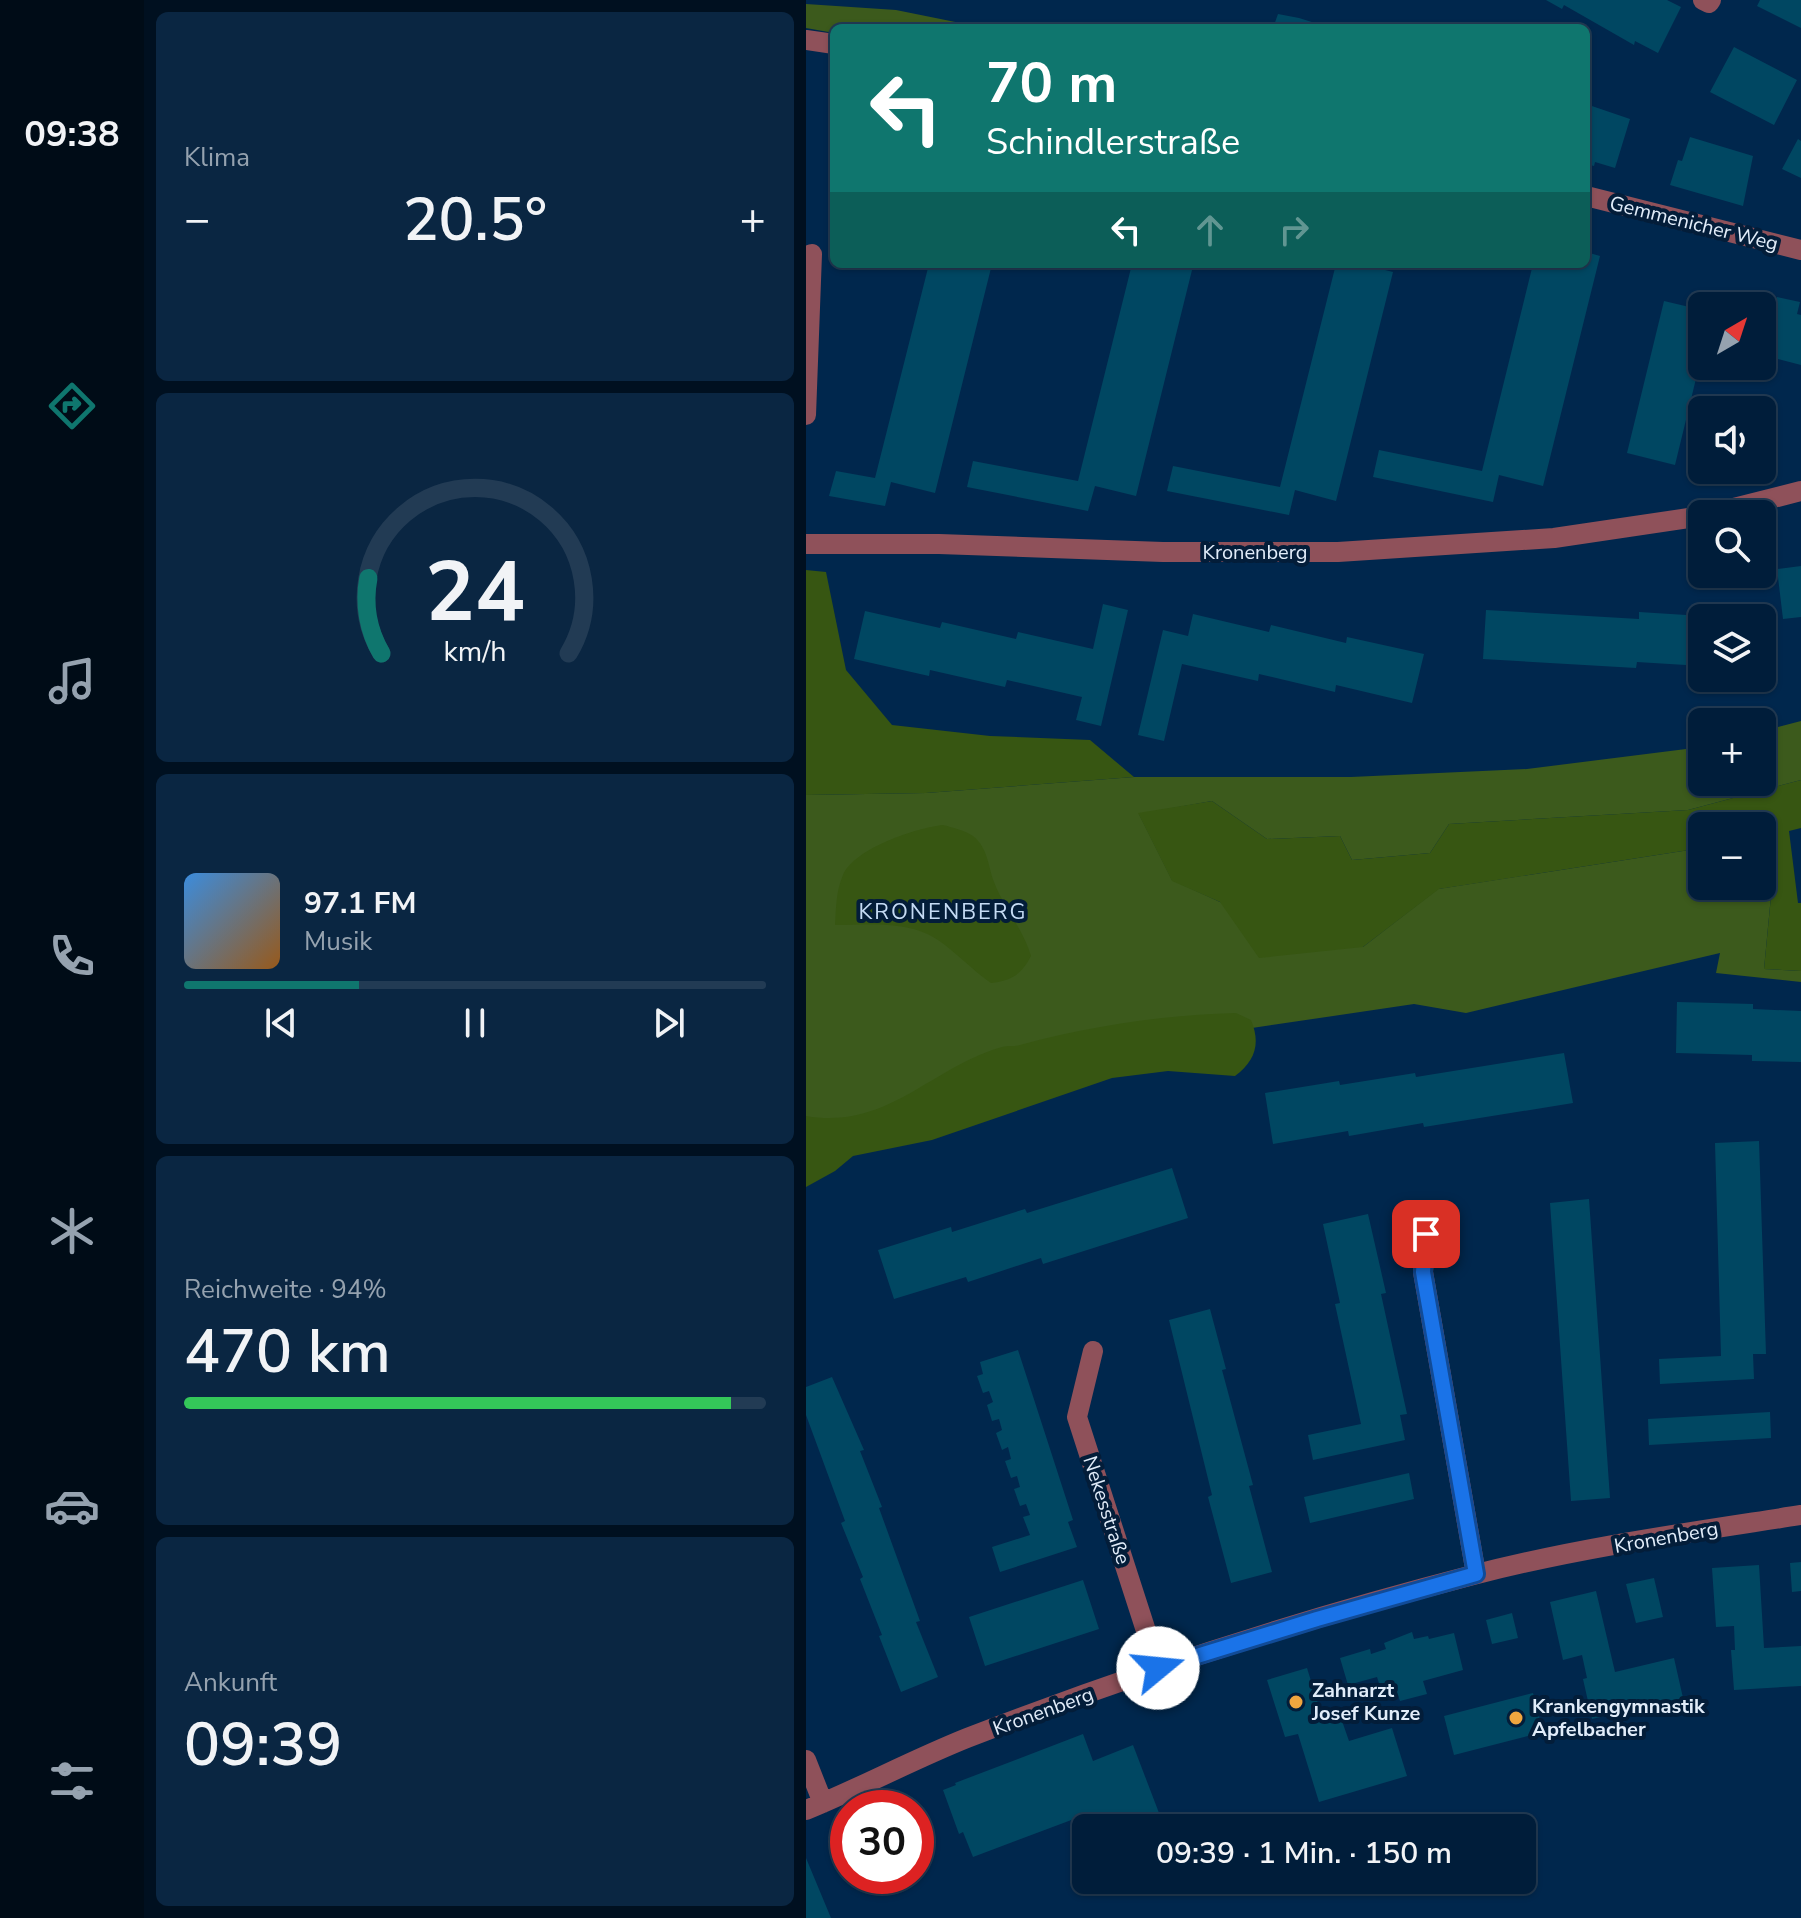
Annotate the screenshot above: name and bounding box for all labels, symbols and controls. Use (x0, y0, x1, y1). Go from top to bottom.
text: 70 m (986, 45, 1117, 122)
icon: left (854, 56, 958, 160)
text: 09:38 (24, 110, 120, 159)
text: Schindlerstraße (986, 118, 1240, 167)
text: Klima (184, 140, 250, 175)
text: 20.5° (403, 179, 547, 261)
street label: Gemmenicher Weg (1607, 189, 1781, 257)
text: − (184, 190, 210, 250)
text: + (740, 190, 766, 250)
icon: left (1104, 208, 1148, 252)
icon: ahead (1188, 208, 1232, 252)
icon: right (1272, 208, 1316, 252)
north arrow (1688, 292, 1776, 380)
map controls (1688, 292, 1776, 900)
icon: directions (44, 378, 100, 434)
button: sound (1688, 396, 1776, 484)
button: search (1688, 500, 1776, 588)
text: 24 (425, 535, 525, 648)
street label: Kronenberg (1202, 539, 1308, 566)
button: layers (1688, 604, 1776, 692)
text: km/h (444, 632, 506, 671)
icon: music (44, 653, 100, 709)
button: + (1688, 708, 1776, 796)
button: − (1688, 812, 1776, 900)
text: 97.1 FM (304, 883, 416, 924)
district label: KRONENBERG (859, 897, 1027, 927)
text: Musik (304, 924, 372, 959)
icon: phone (44, 928, 100, 984)
icon: previous (259, 1001, 303, 1045)
icon: pause (453, 1001, 497, 1045)
icon: next (647, 1001, 691, 1045)
pin (1392, 1200, 1460, 1268)
icon: climate (44, 1203, 100, 1259)
icon: arrive (1404, 1212, 1448, 1256)
text: Reichweite · 94% (184, 1272, 387, 1307)
text: 470 km (184, 1311, 391, 1393)
street label: Nekesstraße (1076, 1452, 1137, 1568)
icon: car (44, 1478, 100, 1534)
street label: Kronenberg (1612, 1515, 1720, 1560)
position arrow (1116, 1626, 1200, 1710)
text: Ankunft (184, 1665, 277, 1700)
place label: Zahnarzt Josef Kunze (1311, 1677, 1420, 1727)
street label: Kronenberg (989, 1681, 1097, 1742)
marker: Zahnarzt Josef Kunze (1287, 1693, 1305, 1711)
place label: Krankengymnastik Apfelbacher (1532, 1693, 1706, 1743)
text: 09:39 (184, 1704, 342, 1786)
marker: Krankengymnastik Apfelbacher (1507, 1709, 1525, 1727)
icon: filters (44, 1753, 100, 1809)
speed limit sign: 30 (830, 1790, 934, 1894)
text: 09:39 · 1 Min. · 150 m (1156, 1833, 1452, 1874)

